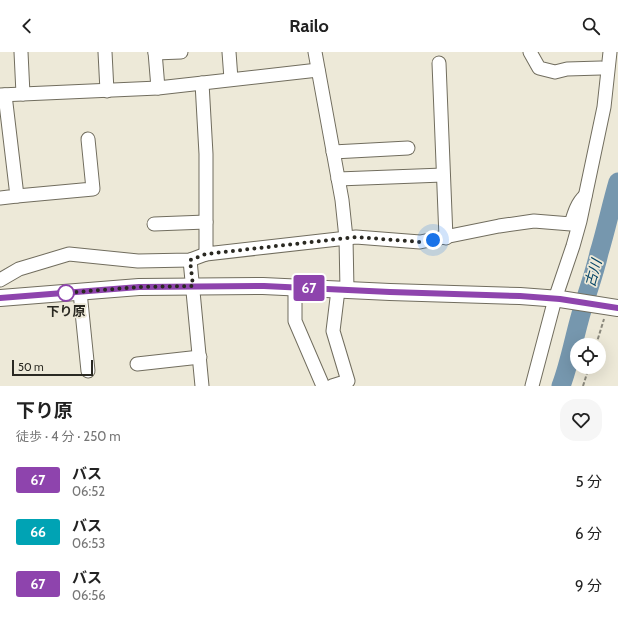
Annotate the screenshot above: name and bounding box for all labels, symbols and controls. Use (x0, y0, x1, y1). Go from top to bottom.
icon: back (16, 15, 38, 37)
text: Railo (289, 15, 329, 37)
icon: search (580, 15, 602, 37)
your location (423, 230, 443, 250)
water label: 古川 (580, 255, 606, 289)
line badge: 67 (291, 275, 327, 301)
text: 67 (301, 279, 317, 297)
marker: 下り原 (57, 284, 75, 302)
place label: 下り原 (46, 303, 86, 319)
map controls (570, 338, 606, 374)
button: locate (570, 338, 606, 374)
scale bar (12, 358, 93, 377)
text: 50 m (18, 360, 44, 374)
text: 下り原 (16, 399, 73, 422)
button: heart (560, 399, 602, 441)
text: 徒歩 · 4 分 · 250 m (16, 428, 121, 444)
text: バス (72, 465, 102, 483)
text: 67 (30, 471, 46, 489)
text: 5 分 (576, 473, 602, 491)
text: 06:52 (72, 483, 105, 499)
text: バス (72, 517, 102, 535)
text: 66 (30, 523, 46, 541)
text: 6 分 (575, 525, 602, 543)
text: 06:53 (72, 535, 105, 551)
text: バス (72, 569, 102, 587)
text: 67 (30, 575, 46, 593)
text: 9 分 (575, 577, 602, 595)
text: 06:56 (72, 587, 106, 603)

